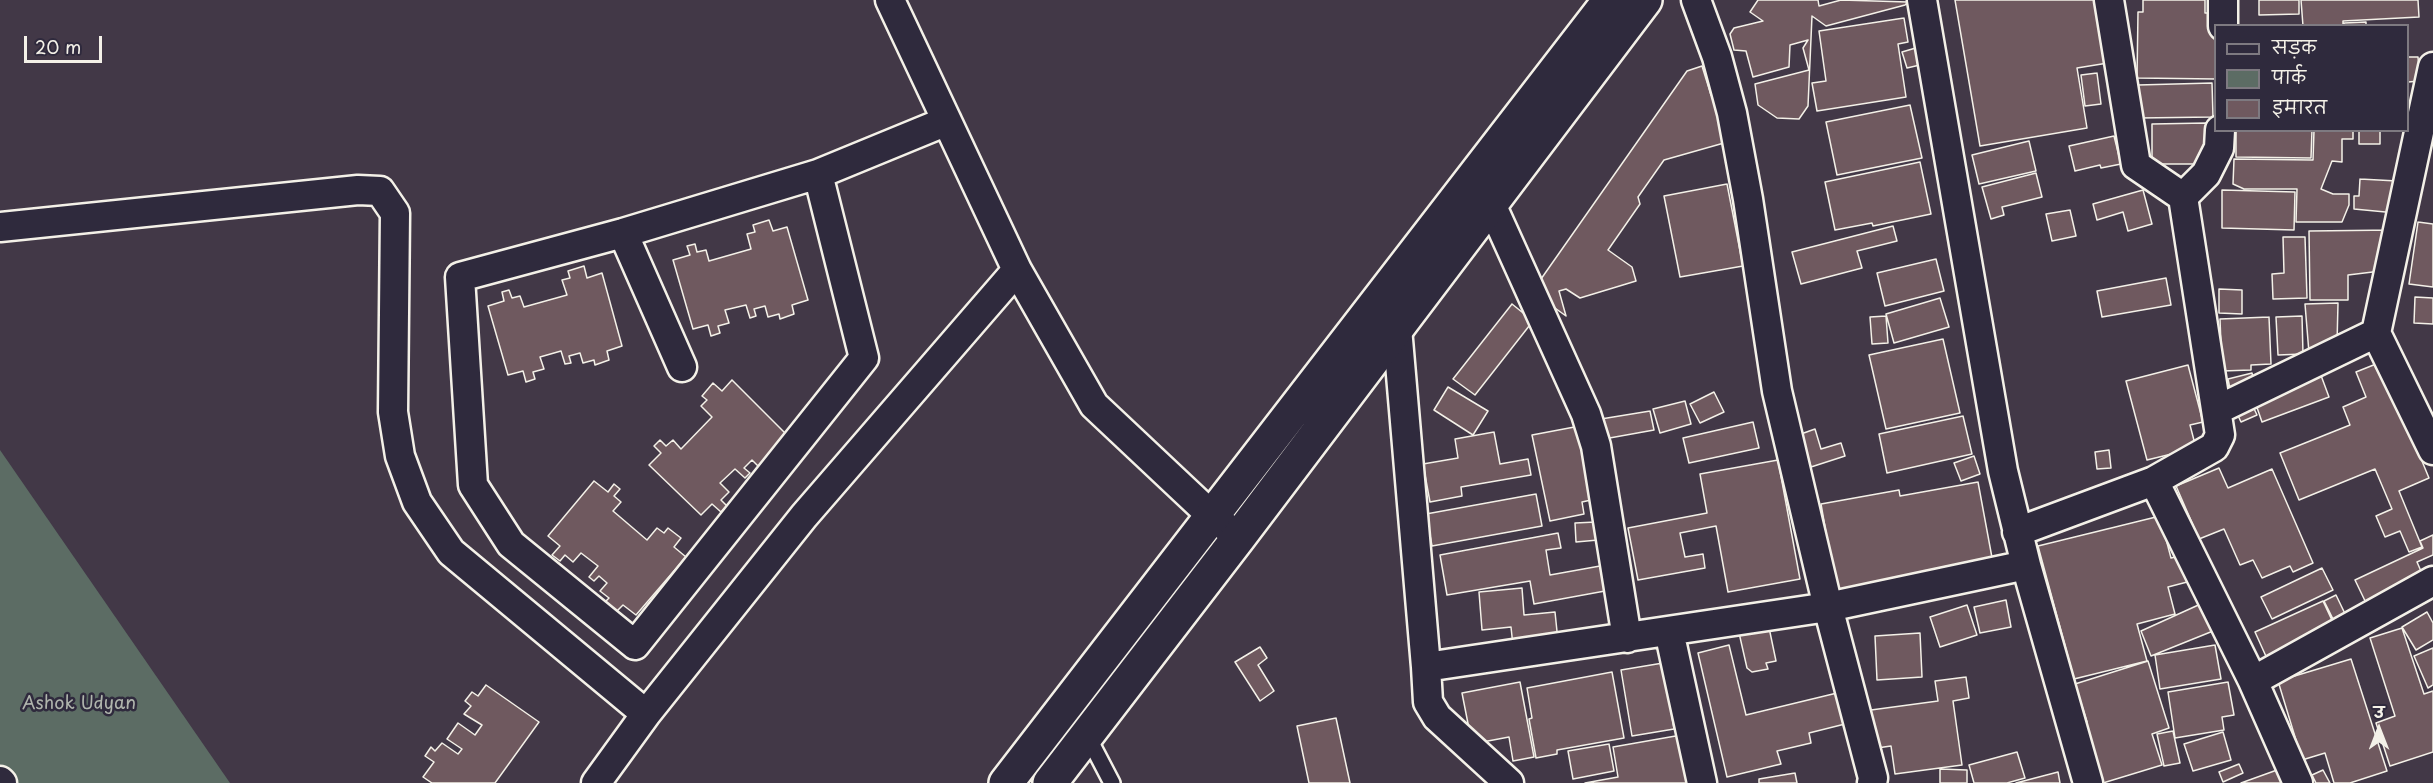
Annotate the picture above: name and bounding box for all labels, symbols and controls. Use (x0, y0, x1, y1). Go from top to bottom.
scale bar (27, 24, 105, 62)
legend (2214, 24, 2409, 132)
text: 20 m (35, 33, 81, 60)
text: सड़क (2272, 33, 2316, 60)
text: पार्क (2272, 63, 2306, 90)
text: इमारत (2272, 93, 2327, 120)
park label: Ashok Udyan (22, 693, 136, 715)
north arrow (2349, 699, 2409, 759)
text: उ (2374, 699, 2384, 723)

